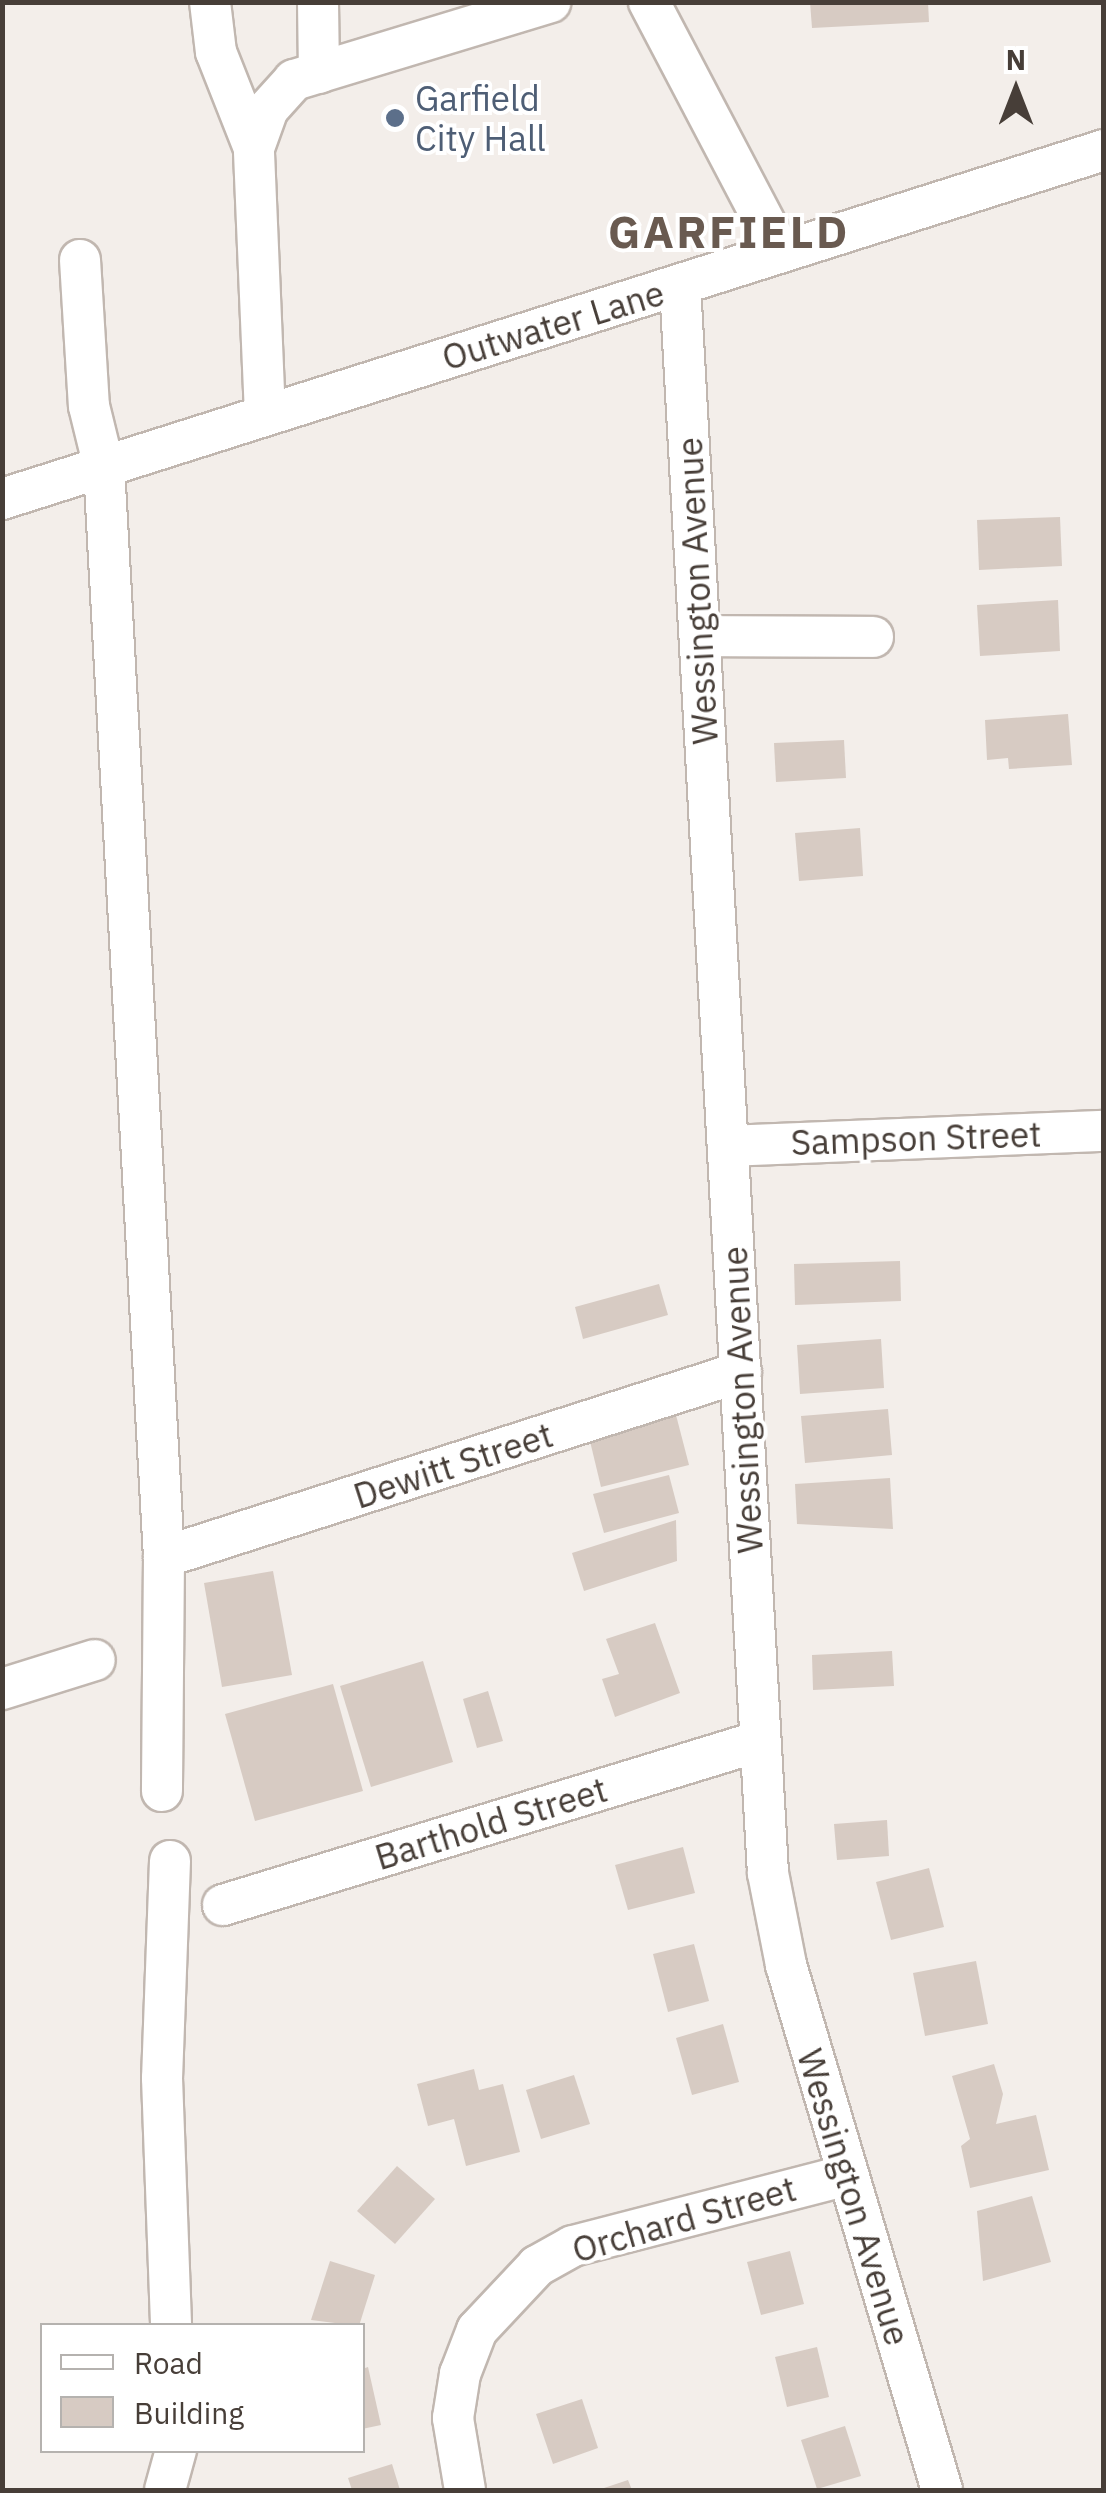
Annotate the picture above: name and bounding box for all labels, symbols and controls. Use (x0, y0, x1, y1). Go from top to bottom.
north arrow (966, 40, 1066, 140)
text: N (1006, 41, 1026, 78)
place label: Garfield City Hall (415, 77, 546, 159)
marker: Garfield City Hall (384, 107, 406, 129)
district label: GARFIELD (608, 205, 850, 259)
street label: Outwater Lane (437, 271, 669, 379)
street label: Wessington Avenue (668, 436, 726, 746)
street label: Sampson Street (790, 1113, 1042, 1163)
street label: Wessington Avenue (713, 1245, 771, 1555)
street label: Dewitt Street (348, 1413, 558, 1517)
street label: Barthold Street (370, 1768, 612, 1878)
street label: Wessington Avenue (789, 2044, 919, 2350)
street label: Orchard Street (567, 2167, 801, 2271)
legend (40, 2323, 365, 2453)
text: Road (134, 2343, 203, 2382)
text: Building (134, 2393, 244, 2432)

